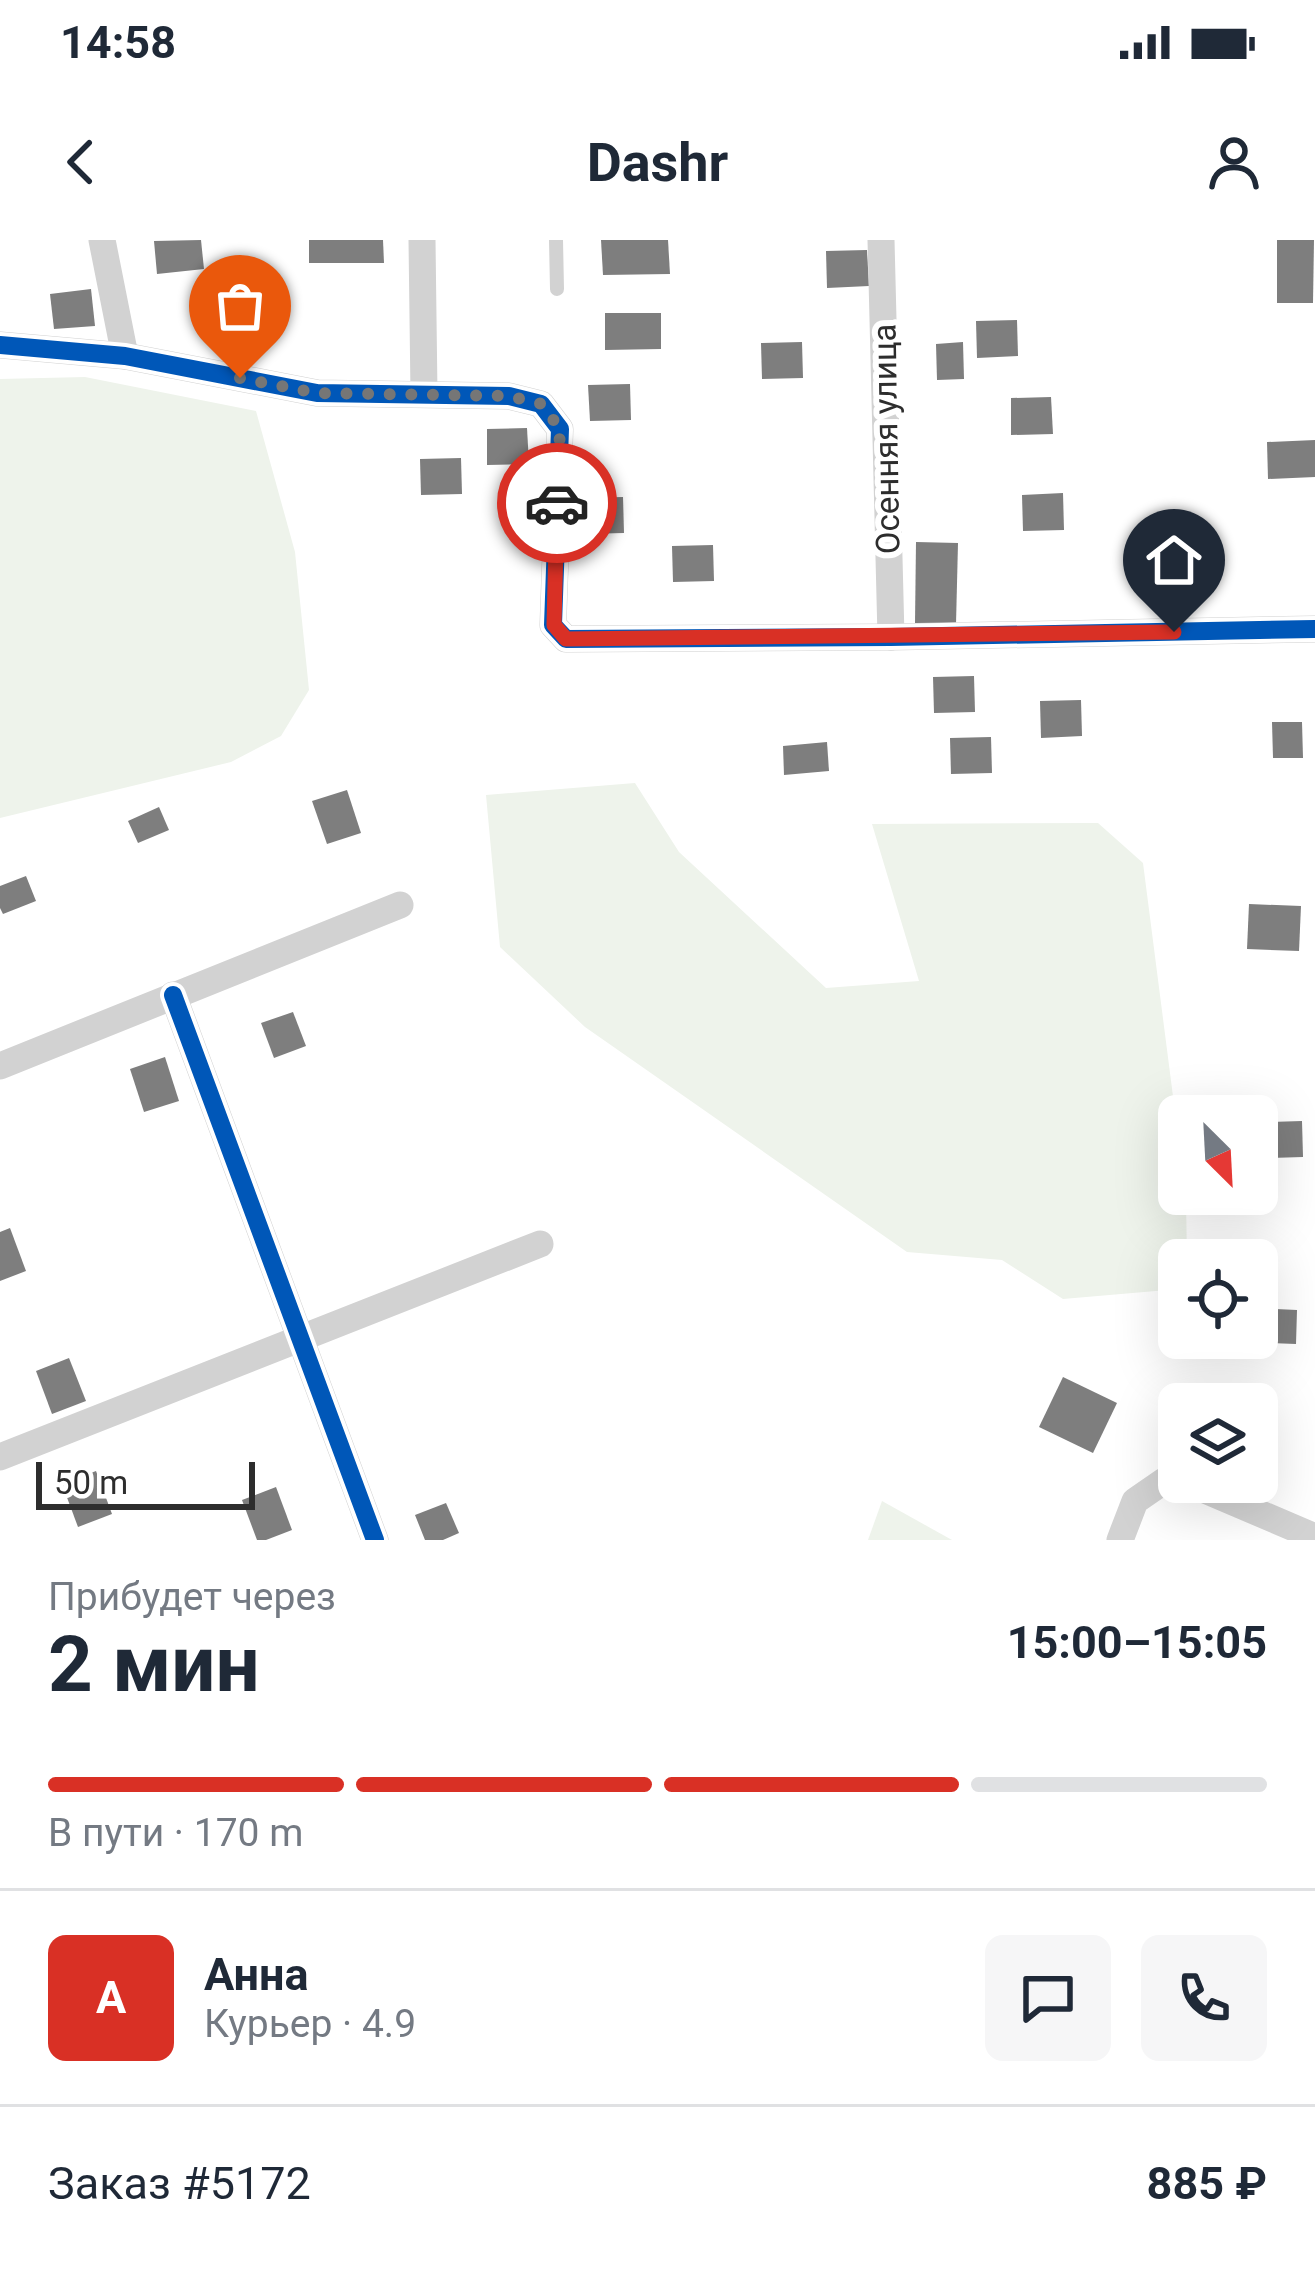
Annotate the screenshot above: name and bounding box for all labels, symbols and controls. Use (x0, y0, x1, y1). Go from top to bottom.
text: 14:58 (60, 16, 176, 69)
icon: back (48, 129, 114, 195)
icon: person (1201, 129, 1267, 195)
text: Dashr (587, 131, 728, 194)
pin (189, 255, 291, 378)
icon: bag (207, 273, 273, 339)
street label: Осенняя улица (864, 323, 908, 555)
courier (497, 443, 617, 563)
icon: car (524, 470, 590, 536)
pin (1123, 509, 1225, 632)
icon: home (1141, 527, 1207, 593)
north arrow (1158, 1095, 1278, 1215)
map controls (1158, 1095, 1278, 1503)
button: locate (1158, 1239, 1278, 1359)
button: layers (1158, 1383, 1278, 1503)
scale bar (36, 1456, 255, 1509)
text: 50 m (54, 1463, 128, 1502)
text: Прибудет через (48, 1574, 336, 1620)
text: 15:00–15:05 (1007, 1616, 1267, 1669)
text: 2 мин (48, 1619, 260, 1710)
text: В пути · 170 m (48, 1810, 303, 1856)
button: chat (985, 1935, 1111, 2061)
button: phone (1141, 1935, 1267, 2061)
text: Анна (204, 1948, 309, 2001)
text: А (96, 1971, 126, 2024)
text: Курьер · 4.9 (204, 2001, 416, 2047)
text: Заказ #5172 (48, 2157, 311, 2210)
text: 885 ₽ (1147, 2157, 1267, 2210)

